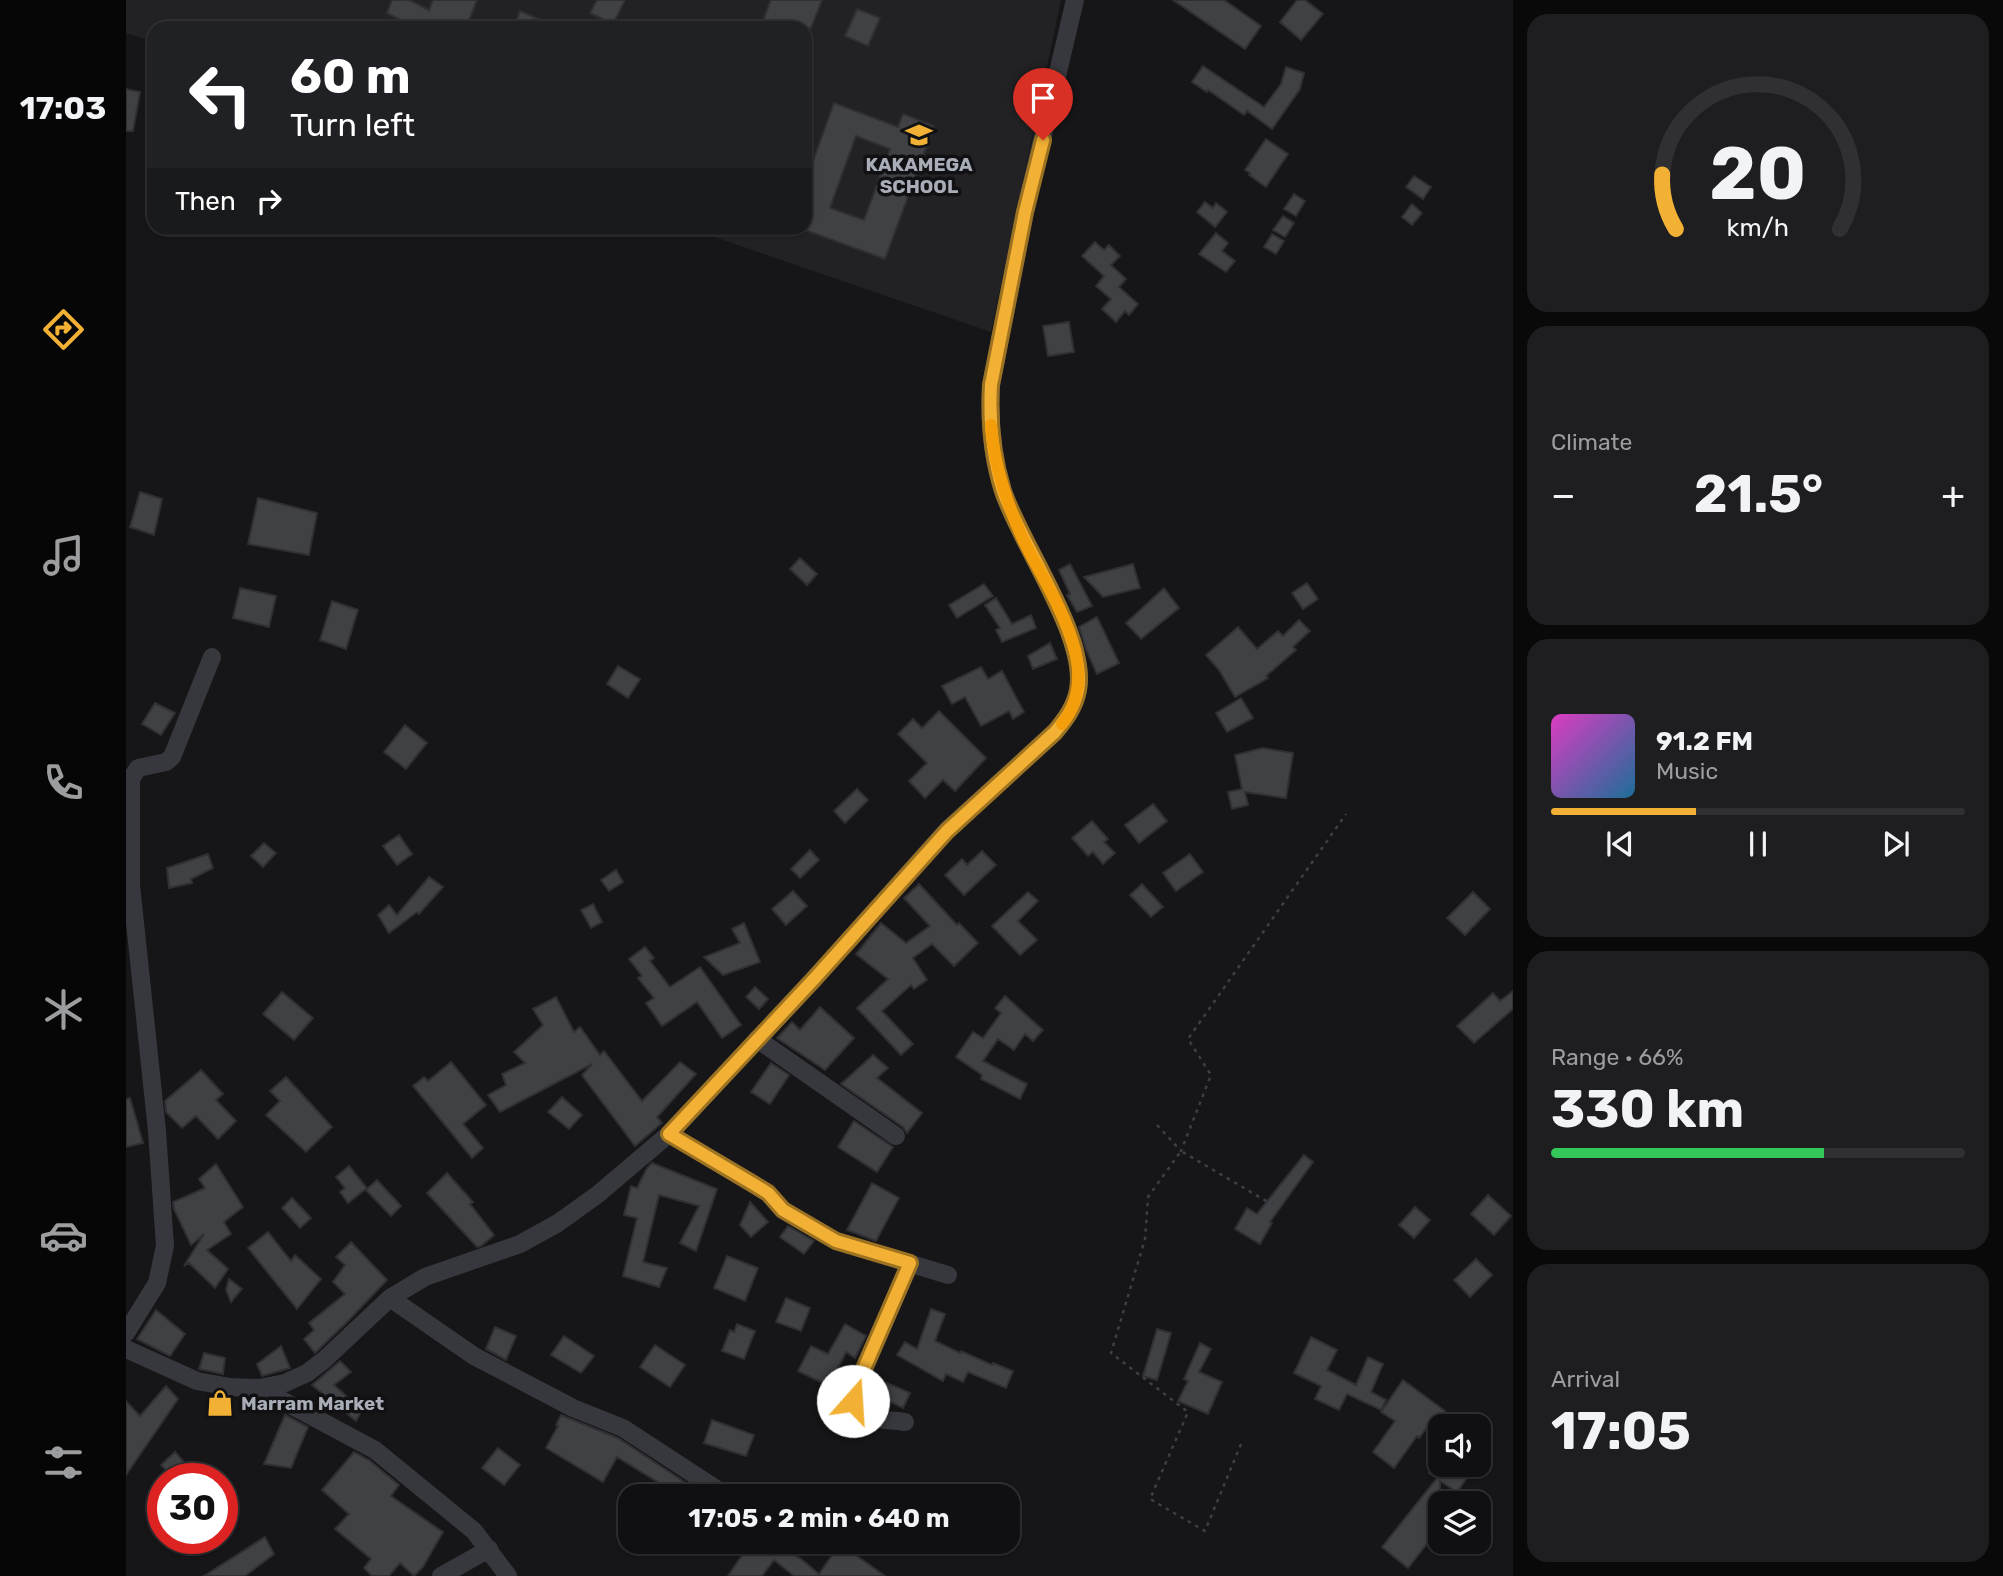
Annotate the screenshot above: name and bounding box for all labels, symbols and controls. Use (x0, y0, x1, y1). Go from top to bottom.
text: 60 m (290, 47, 411, 105)
icon: left (175, 49, 266, 140)
pin (1013, 68, 1073, 140)
icon: arrive (1024, 79, 1062, 117)
text: 17:03 (20, 89, 106, 127)
text: Turn left (290, 106, 415, 144)
school or university icon: KAKAMEGA SCHOOL (904, 120, 934, 150)
text: 20 (1710, 132, 1806, 218)
place label: KAKAMEGA SCHOOL (865, 153, 973, 198)
icon: right (250, 182, 288, 220)
text: Then (175, 186, 236, 217)
text: km/h (1727, 213, 1789, 242)
icon: directions (39, 305, 88, 354)
text: Climate (1551, 428, 1632, 456)
text: 21.5° (1694, 463, 1823, 525)
text: − (1551, 472, 1576, 518)
text: + (1941, 472, 1965, 518)
icon: music (39, 531, 88, 580)
text: 91.2 FM (1656, 726, 1753, 757)
text: Music (1656, 757, 1718, 785)
icon: phone (39, 758, 88, 807)
icon: previous (1601, 825, 1639, 863)
icon: pause (1739, 825, 1777, 863)
icon: next (1877, 825, 1915, 863)
icon: climate (39, 985, 88, 1034)
text: Range · 66% (1551, 1043, 1683, 1071)
text: 330 km (1551, 1078, 1744, 1140)
icon: car (39, 1211, 88, 1260)
position arrow (816, 1364, 890, 1438)
text: Arrival (1551, 1365, 1620, 1393)
shop icon: Marram Market (205, 1388, 235, 1418)
place label: Marram Market (241, 1392, 384, 1415)
text: 17:05 (1551, 1400, 1691, 1462)
map controls (1428, 1414, 1491, 1554)
button: sound (1428, 1414, 1491, 1477)
icon: filters (39, 1438, 88, 1487)
speed limit sign: 30 (147, 1463, 238, 1554)
button: layers (1428, 1491, 1491, 1554)
text: 17:05 · 2 min · 640 m (688, 1503, 950, 1534)

